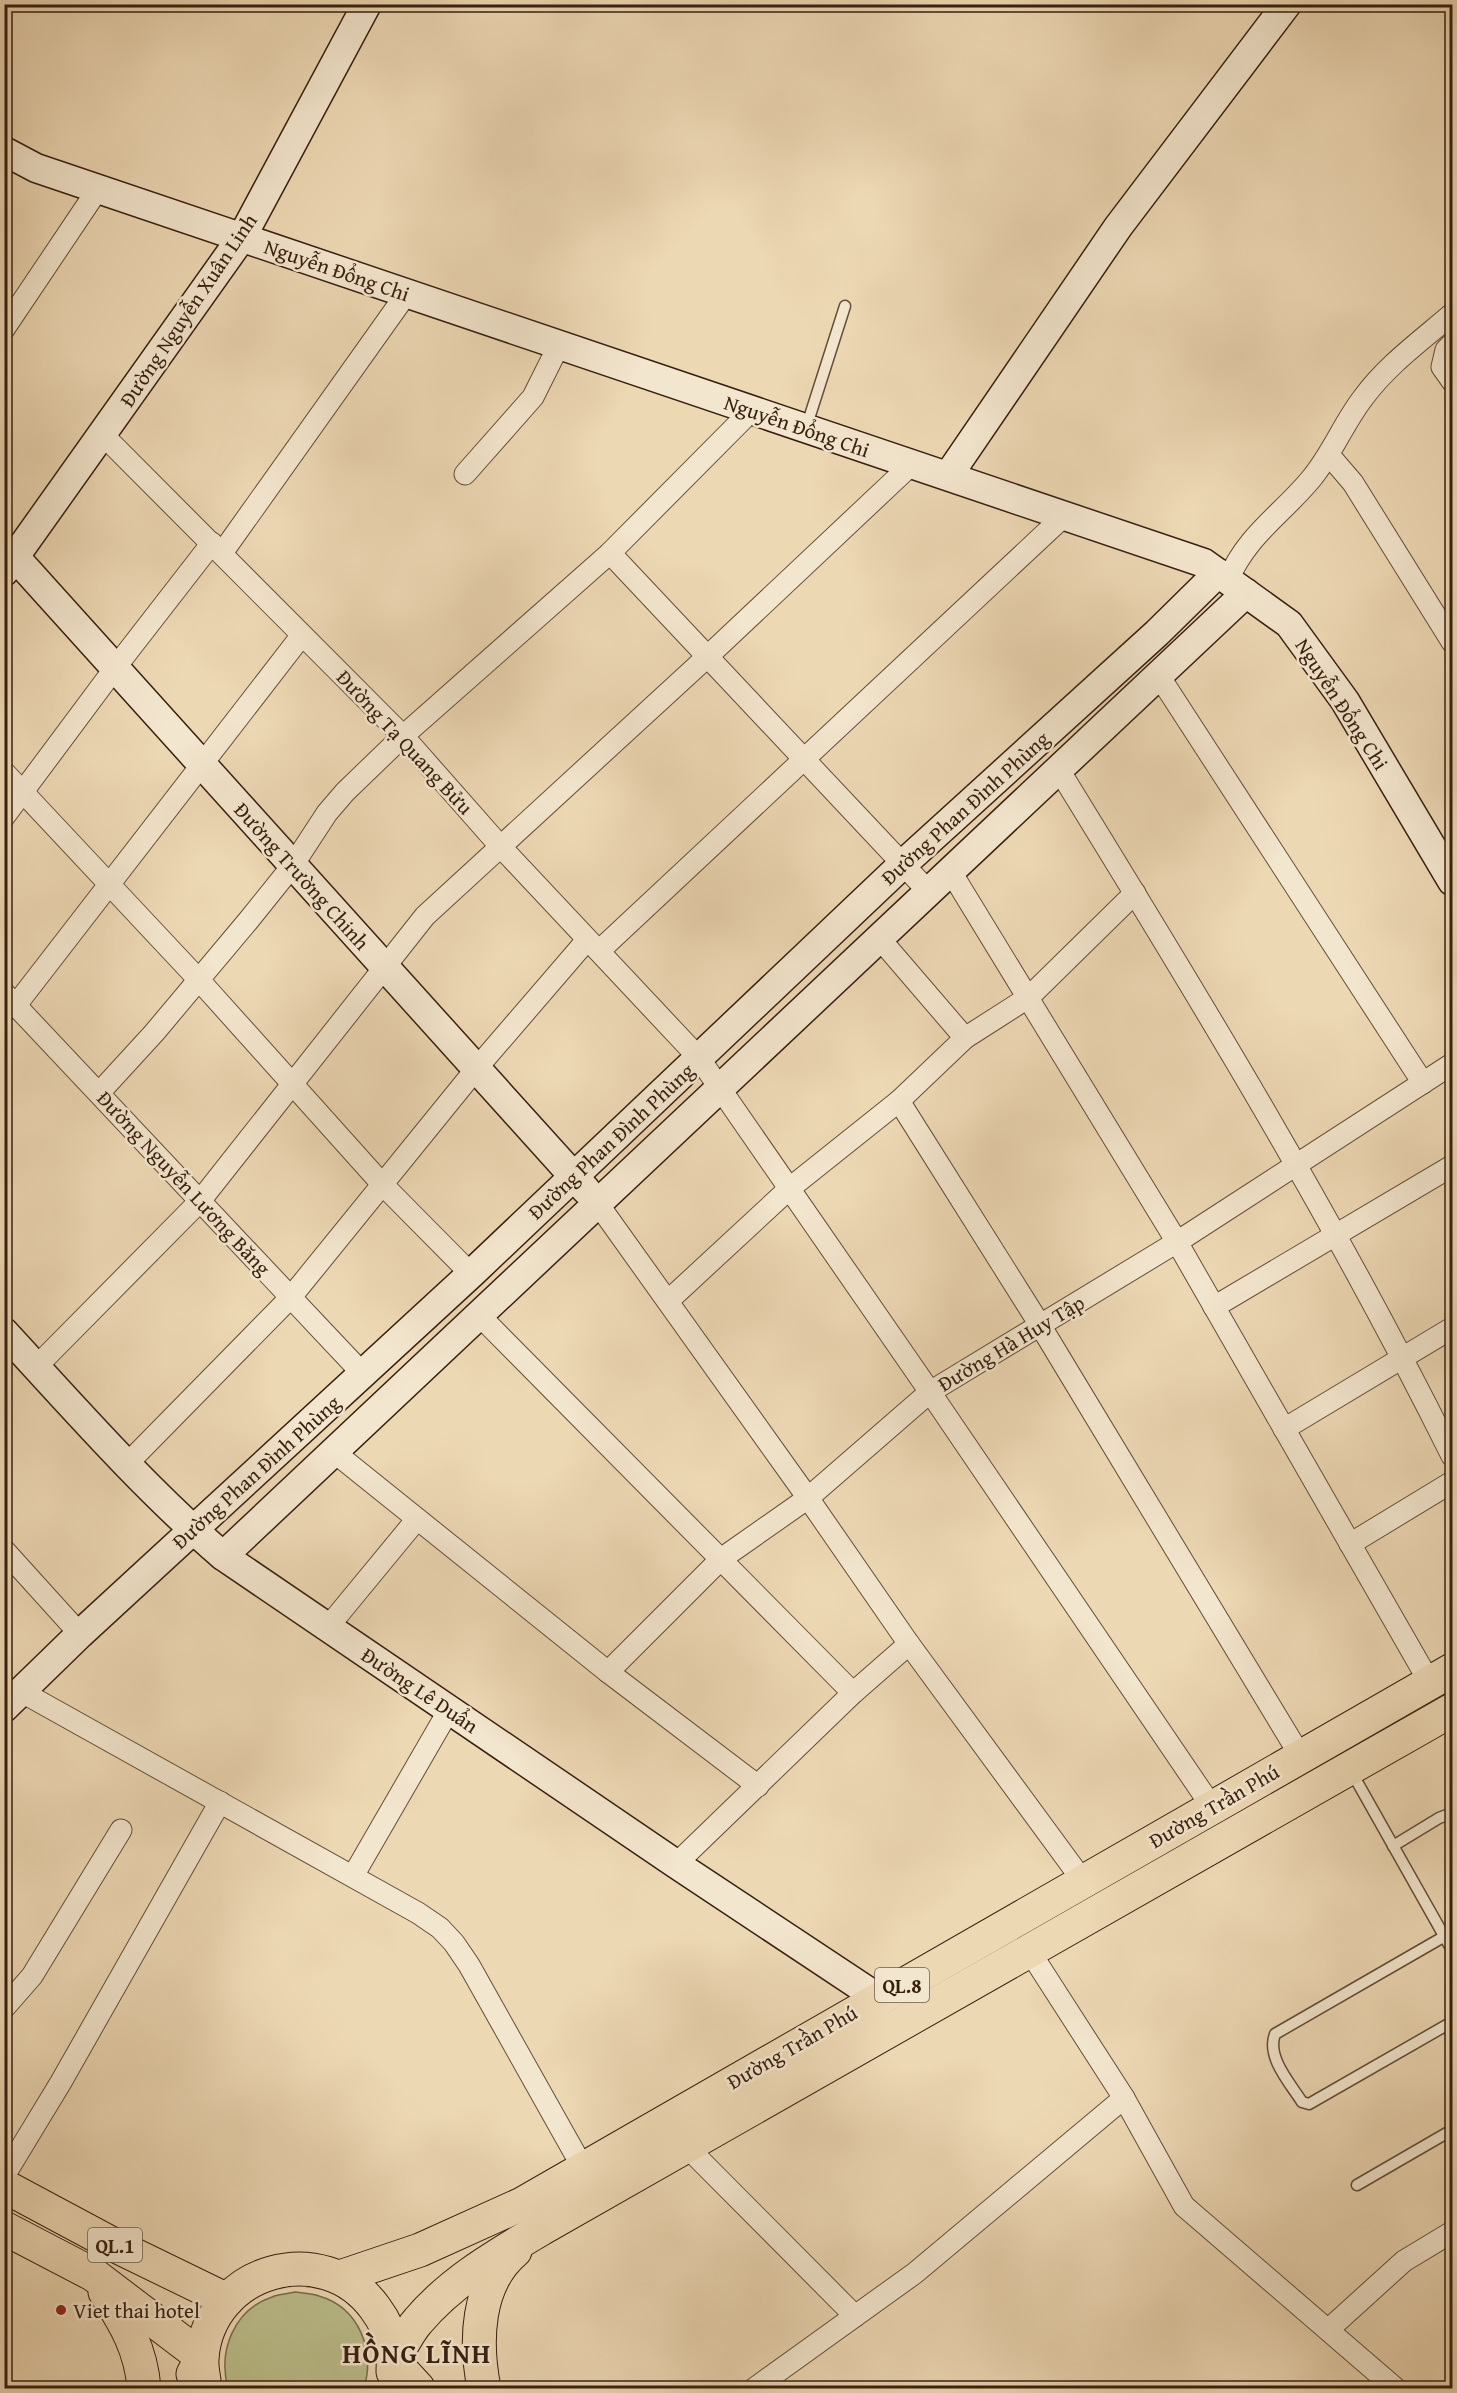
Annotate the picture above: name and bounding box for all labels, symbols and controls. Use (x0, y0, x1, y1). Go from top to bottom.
street label: Đường Nguyễn Xuân Linh (112, 207, 265, 413)
street label: Nguyễn Đổng Chi (260, 231, 414, 309)
street label: Nguyễn Đổng Chi (720, 387, 874, 465)
street label: Nguyễn Đổng Chi (1288, 632, 1396, 776)
street label: Đường Tạ Quang Bửu (329, 663, 481, 822)
street label: Đường Phan Đình Phùng (874, 723, 1057, 892)
street label: Đường Trường Chinh (227, 795, 377, 957)
street label: Đường Phan Đình Phùng (521, 1055, 702, 1227)
street label: Đường Nguyễn Lương Băng (90, 1084, 279, 1283)
street label: Đường Hà Huy Tập (932, 1287, 1090, 1399)
street label: Đường Phan Đình Phùng (165, 1387, 348, 1556)
street label: Đường Lê Duẩn (355, 1639, 485, 1741)
street label: Đường Trần Phú (1143, 1756, 1285, 1856)
road number: QL.8 (875, 1968, 929, 2002)
street label: Đường Trần Phú (721, 1997, 863, 2097)
road number: QL.1 (88, 2228, 142, 2262)
place label: Viet thai hotel (73, 2295, 200, 2326)
marker: Viet thai hotel (54, 2303, 68, 2317)
district label: HỒNG LĨNH (342, 2332, 492, 2373)

